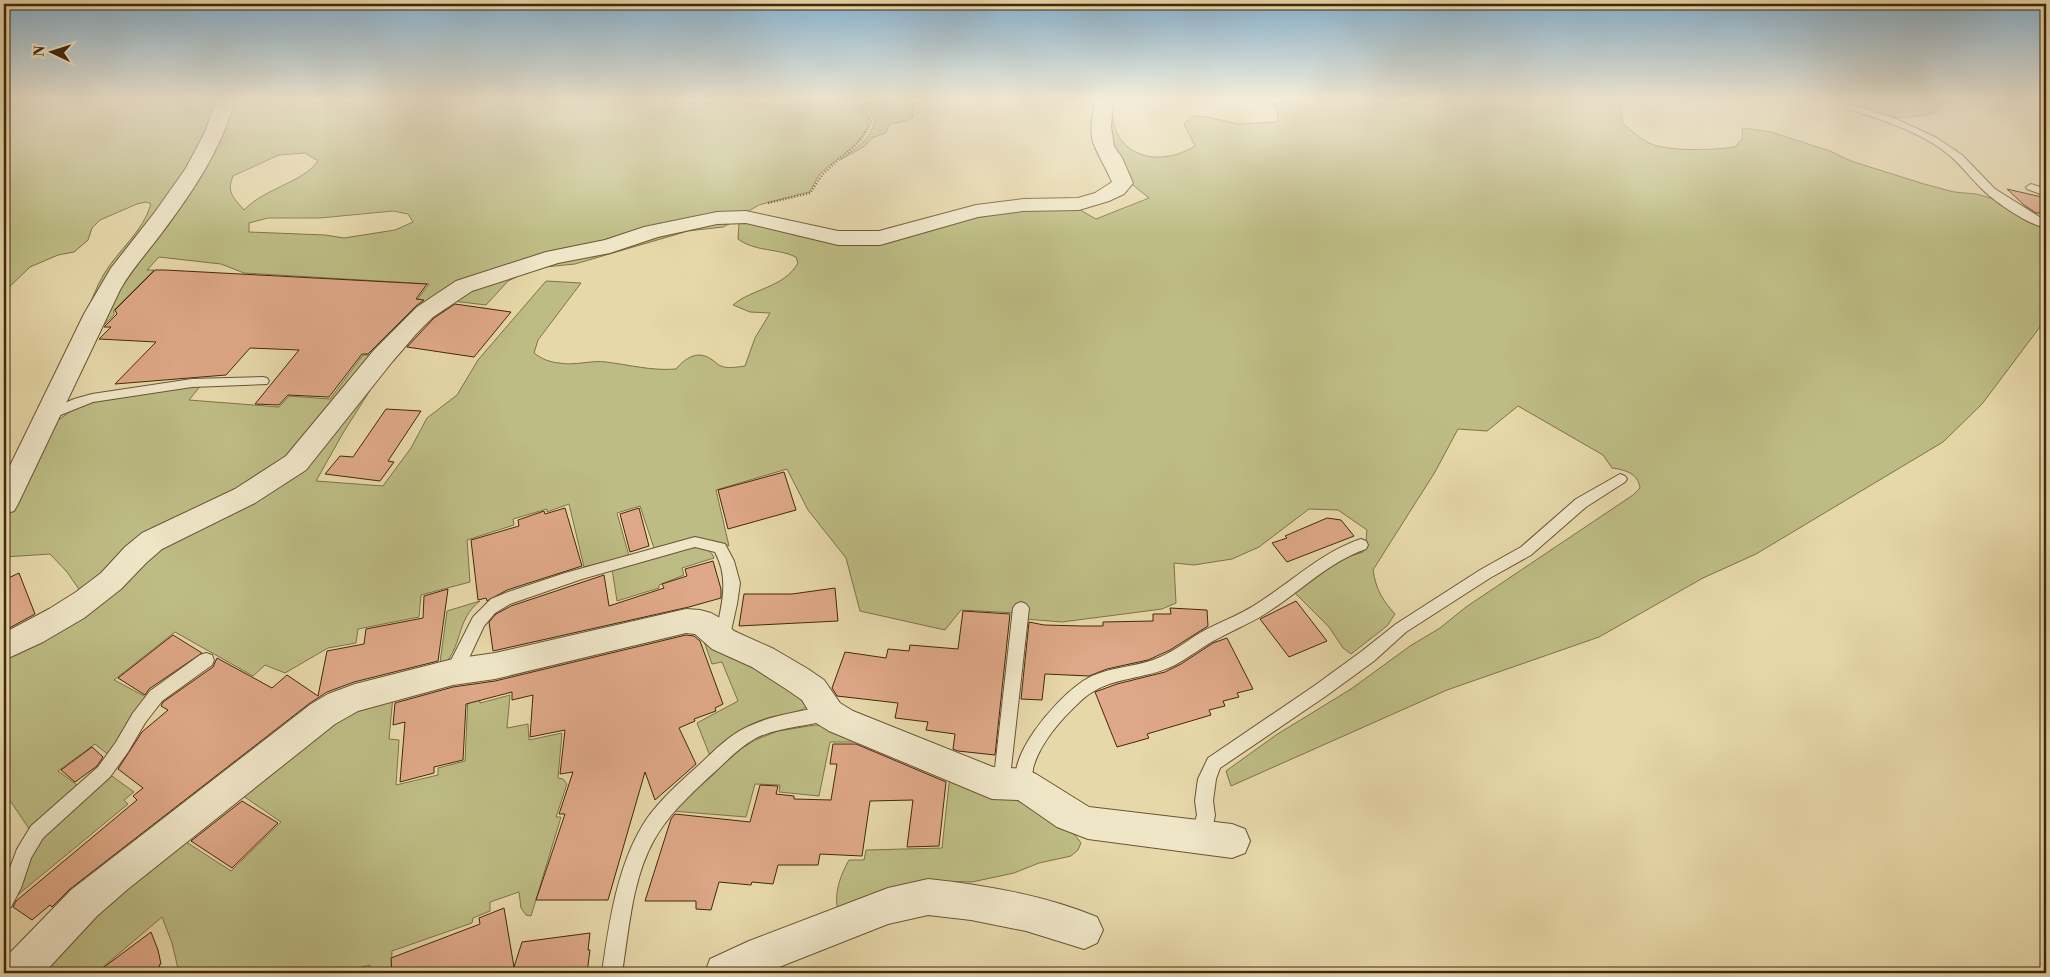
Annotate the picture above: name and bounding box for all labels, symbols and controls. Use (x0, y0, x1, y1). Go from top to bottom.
north arrow (28, 28, 78, 78)
text: N (31, 45, 49, 57)

